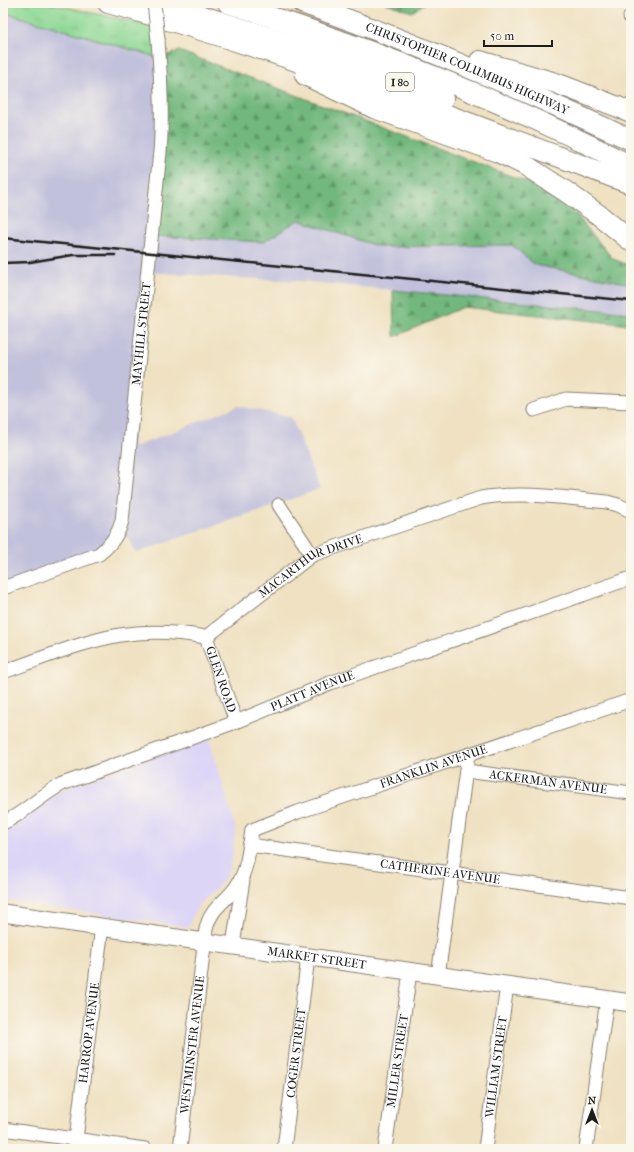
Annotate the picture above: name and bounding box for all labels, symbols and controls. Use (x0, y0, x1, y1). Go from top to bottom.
street label: CHRISTOPHER COLUMBUS HIGHWAY (364, 20, 572, 118)
scale bar (484, 22, 552, 48)
text: 50 m (490, 29, 514, 43)
road number: I 80 (386, 73, 414, 91)
street label: MAYHILL STREET (129, 281, 154, 386)
street label: MACARTHUR DRIVE (256, 531, 364, 601)
street label: GLEN ROAD (203, 644, 239, 714)
street label: PLATT AVENUE (268, 668, 356, 714)
street label: FRANKLIN AVENUE (378, 742, 489, 791)
street label: ACKERMAN AVENUE (487, 767, 608, 797)
street label: CATHERINE AVENUE (379, 856, 501, 887)
street label: MARKET STREET (266, 944, 368, 972)
street label: WESTMINSTER AVENUE (177, 975, 207, 1116)
street label: HARROP AVENUE (76, 982, 102, 1084)
street label: COGER STREET (283, 1006, 309, 1099)
street label: MILLER STREET (384, 1012, 411, 1109)
street label: WILLIAM STREET (482, 1014, 510, 1120)
north arrow (572, 1090, 612, 1130)
text: N (588, 1094, 597, 1107)

